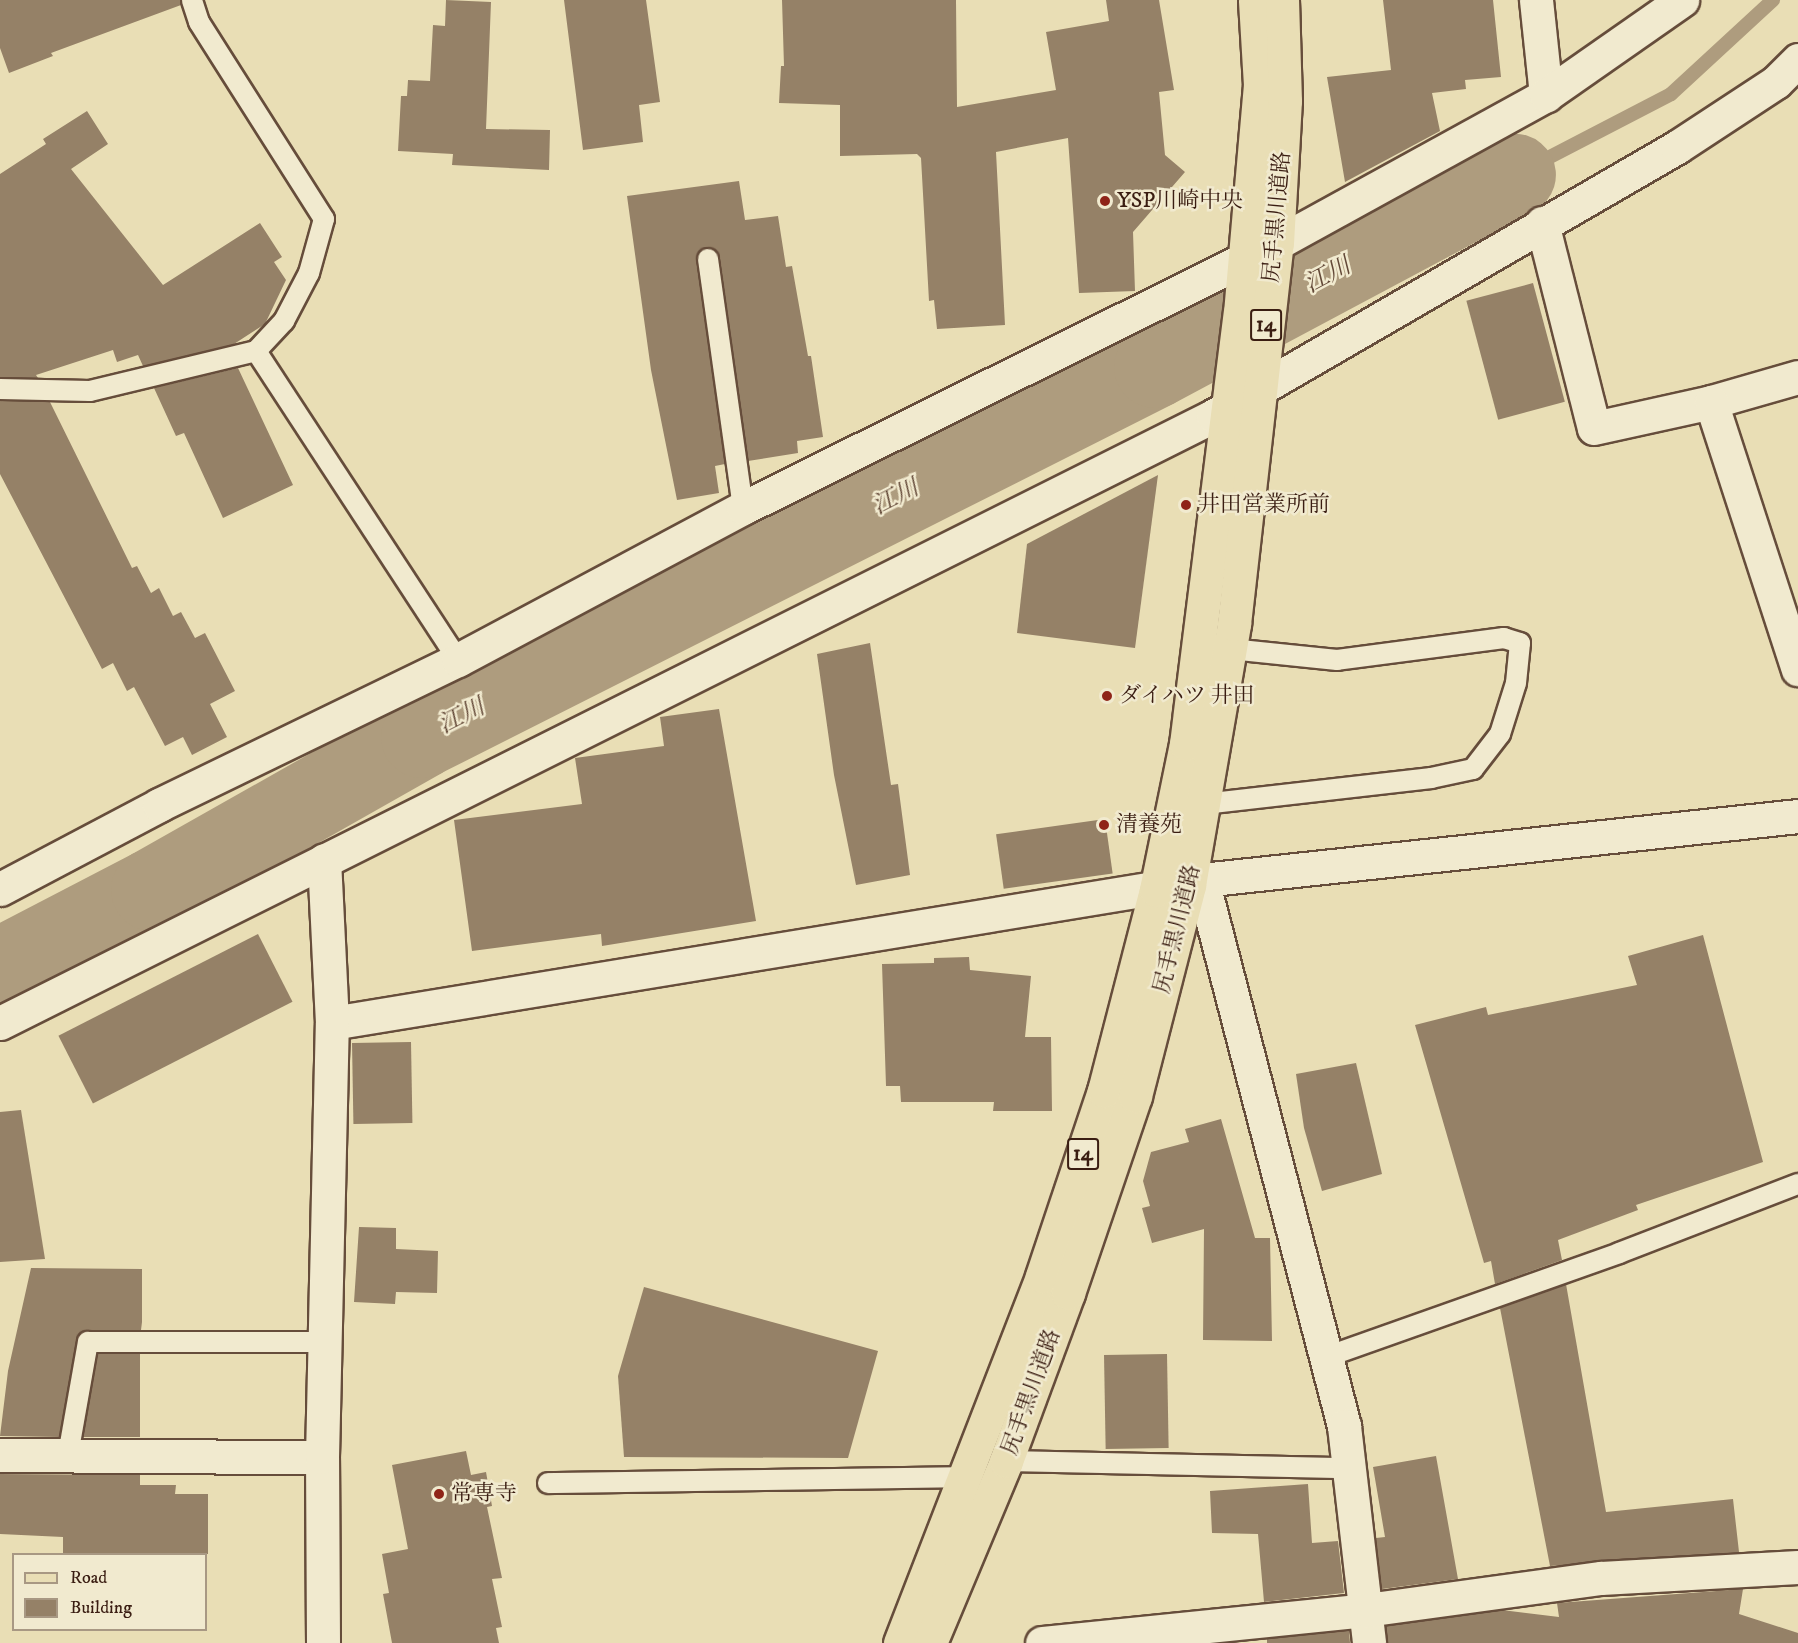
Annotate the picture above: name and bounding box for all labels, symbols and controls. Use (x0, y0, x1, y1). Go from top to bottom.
street label: 尻手黒川道路 (1258, 150, 1296, 284)
place label: YSP川崎中央 (1117, 188, 1243, 214)
marker: YSP川崎中央 (1098, 194, 1112, 208)
water label: 江川 (1300, 252, 1356, 300)
road number: 14 (1250, 307, 1282, 343)
water label: 江川 (868, 474, 924, 522)
place label: 井田営業所前 (1198, 492, 1330, 518)
marker: 井田営業所前 (1179, 498, 1193, 512)
place label: ダイハツ 井田 (1119, 683, 1256, 709)
marker: ダイハツ 井田 (1100, 689, 1114, 703)
water label: 江川 (434, 693, 490, 741)
place label: 清養苑 (1116, 812, 1182, 838)
marker: 清養苑 (1097, 818, 1111, 832)
street label: 尻手黒川道路 (1148, 862, 1206, 996)
road number: 14 (1066, 1136, 1100, 1172)
street label: 尻手黒川道路 (996, 1325, 1066, 1459)
place label: 常専寺 (451, 1481, 517, 1507)
marker: 常専寺 (432, 1487, 446, 1501)
legend (12, 1553, 207, 1631)
text: Road (70, 1567, 107, 1589)
text: Building (70, 1597, 132, 1619)

